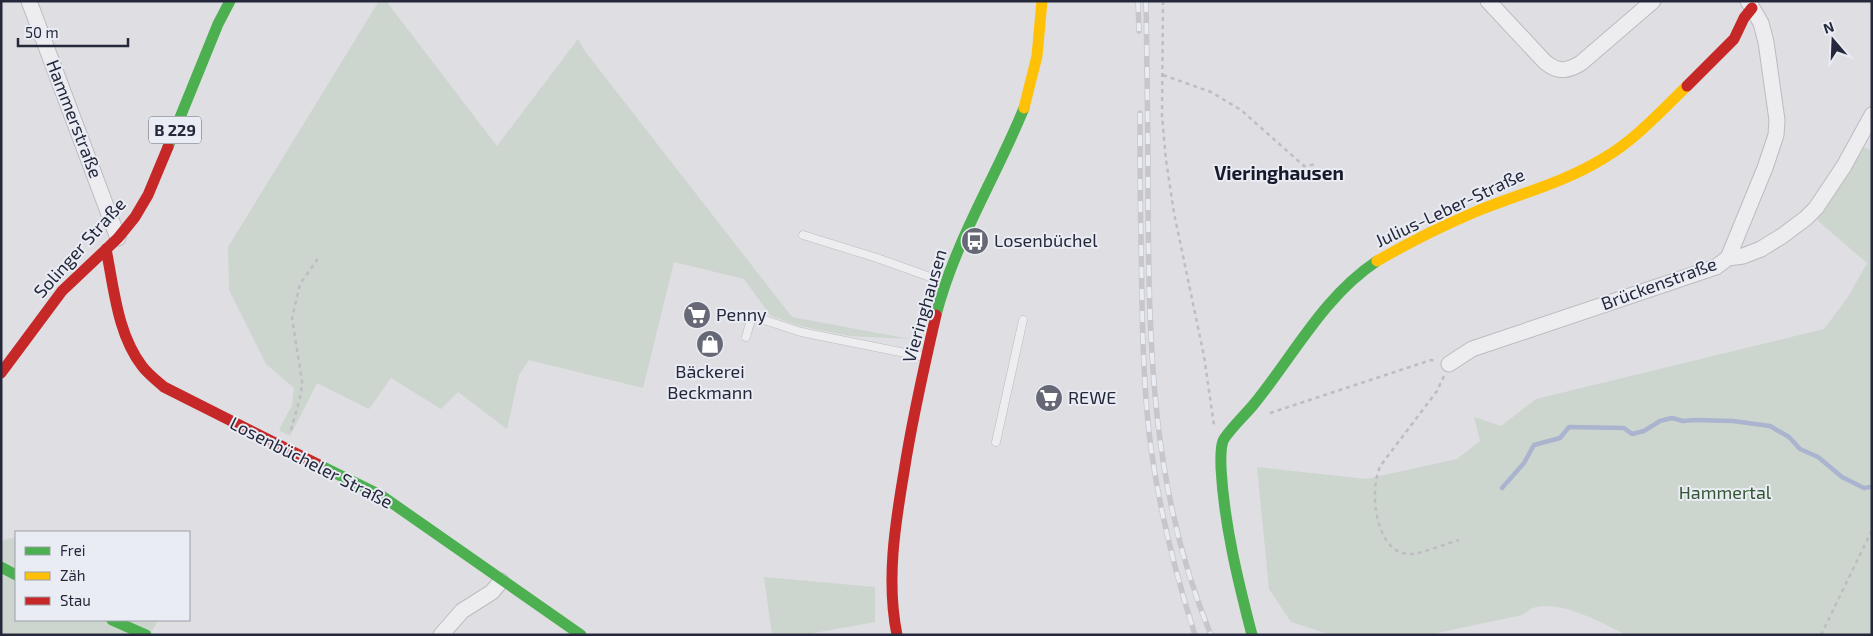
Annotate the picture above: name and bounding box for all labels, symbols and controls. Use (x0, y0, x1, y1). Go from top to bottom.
scale bar (18, 15, 128, 47)
north arrow (1808, 15, 1858, 65)
text: N (1821, 18, 1836, 37)
text: 50 m (25, 23, 59, 41)
street label: Hammerstraße (42, 56, 108, 181)
road number: B 229 (149, 116, 201, 144)
district label: Vieringhausen (1214, 161, 1344, 184)
street label: Julius-Leber-Straße (1371, 163, 1528, 251)
street label: Solinger Straße (29, 193, 130, 302)
bus stop icon: Losenbüchel (960, 226, 990, 256)
place label: Losenbüchel (994, 229, 1098, 251)
street label: Vieringhausen (897, 246, 951, 365)
street label: Brückenstraße (1598, 252, 1719, 314)
supermarket icon: Penny (682, 300, 712, 330)
place label: Penny (716, 303, 767, 325)
shop icon: Bäckerei Beckmann (695, 329, 725, 359)
place label: Bäckerei Beckmann (667, 360, 753, 403)
supermarket icon: REWE (1034, 383, 1064, 413)
place label: REWE (1068, 386, 1116, 408)
street label: Losenbücheler Straße (226, 411, 397, 513)
park label: Hammertal (1679, 481, 1772, 503)
legend (15, 531, 190, 621)
text: Frei (60, 541, 85, 559)
text: Zäh (60, 566, 85, 584)
text: Stau (60, 591, 91, 609)

